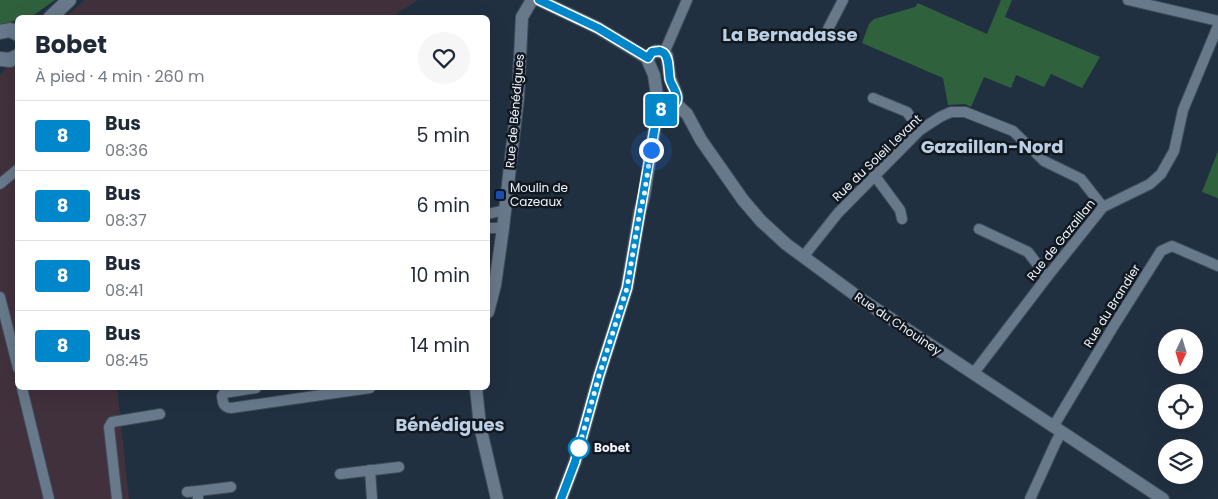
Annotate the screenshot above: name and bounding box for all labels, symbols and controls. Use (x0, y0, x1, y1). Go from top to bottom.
district label: La Bernadasse (722, 22, 858, 47)
text: Bobet (35, 28, 107, 61)
button: heart (418, 32, 470, 84)
street label: Rue de Bénédigues (501, 53, 528, 169)
text: À pied · 4 min · 260 m (35, 65, 205, 88)
line badge: 8 (645, 94, 677, 126)
text: 8 (655, 97, 667, 122)
text: Bus (105, 110, 141, 137)
street label: Rue du Soleil Levant (828, 110, 925, 205)
text: 5 min (417, 122, 470, 149)
text: 8 (57, 123, 68, 148)
district label: Gazaillan-Nord (921, 134, 1063, 159)
your location (639, 138, 664, 163)
text: 08:36 (105, 139, 148, 162)
place label: Moulin de Cazeaux (510, 179, 568, 210)
text: Bus (105, 180, 141, 207)
marker: Moulin de Cazeaux (494, 189, 506, 201)
text: 6 min (416, 192, 470, 219)
text: 8 (57, 193, 68, 218)
street label: Rue de Gazaillan (1023, 195, 1099, 284)
text: 08:37 (105, 209, 147, 232)
text: Bus (105, 250, 141, 277)
street label: Rue du Brandier (1079, 260, 1144, 351)
text: 10 min (411, 262, 470, 289)
text: 8 (57, 263, 68, 288)
text: 08:41 (105, 279, 144, 302)
street label: Rue du Chouiney (851, 288, 945, 359)
text: Bus (105, 320, 141, 347)
north arrow (1158, 329, 1202, 374)
map controls (1158, 329, 1203, 484)
text: 14 min (410, 332, 470, 359)
text: 8 (57, 333, 68, 358)
text: 08:45 (105, 349, 149, 372)
button: locate (1158, 384, 1203, 429)
district label: Bénédigues (395, 412, 505, 437)
marker: Bobet (568, 437, 590, 459)
place label: Bobet (594, 439, 630, 456)
button: layers (1158, 439, 1203, 484)

